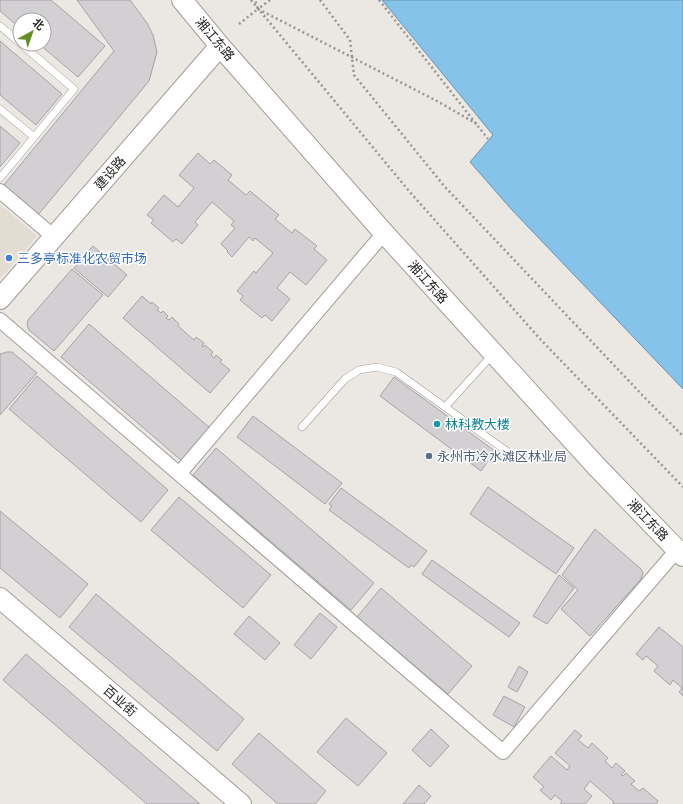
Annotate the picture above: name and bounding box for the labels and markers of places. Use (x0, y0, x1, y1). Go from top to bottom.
place label: 三多亭标准化农贸市场 (17, 251, 147, 266)
marker: 三多亭标准化农贸市场 (4, 253, 14, 263)
place label: 林科教大楼 (445, 417, 510, 432)
marker: 林科教大楼 (432, 419, 442, 429)
place label: 永州市冷水滩区林业局 (437, 449, 567, 464)
marker: 永州市冷水滩区林业局 (424, 451, 434, 461)

